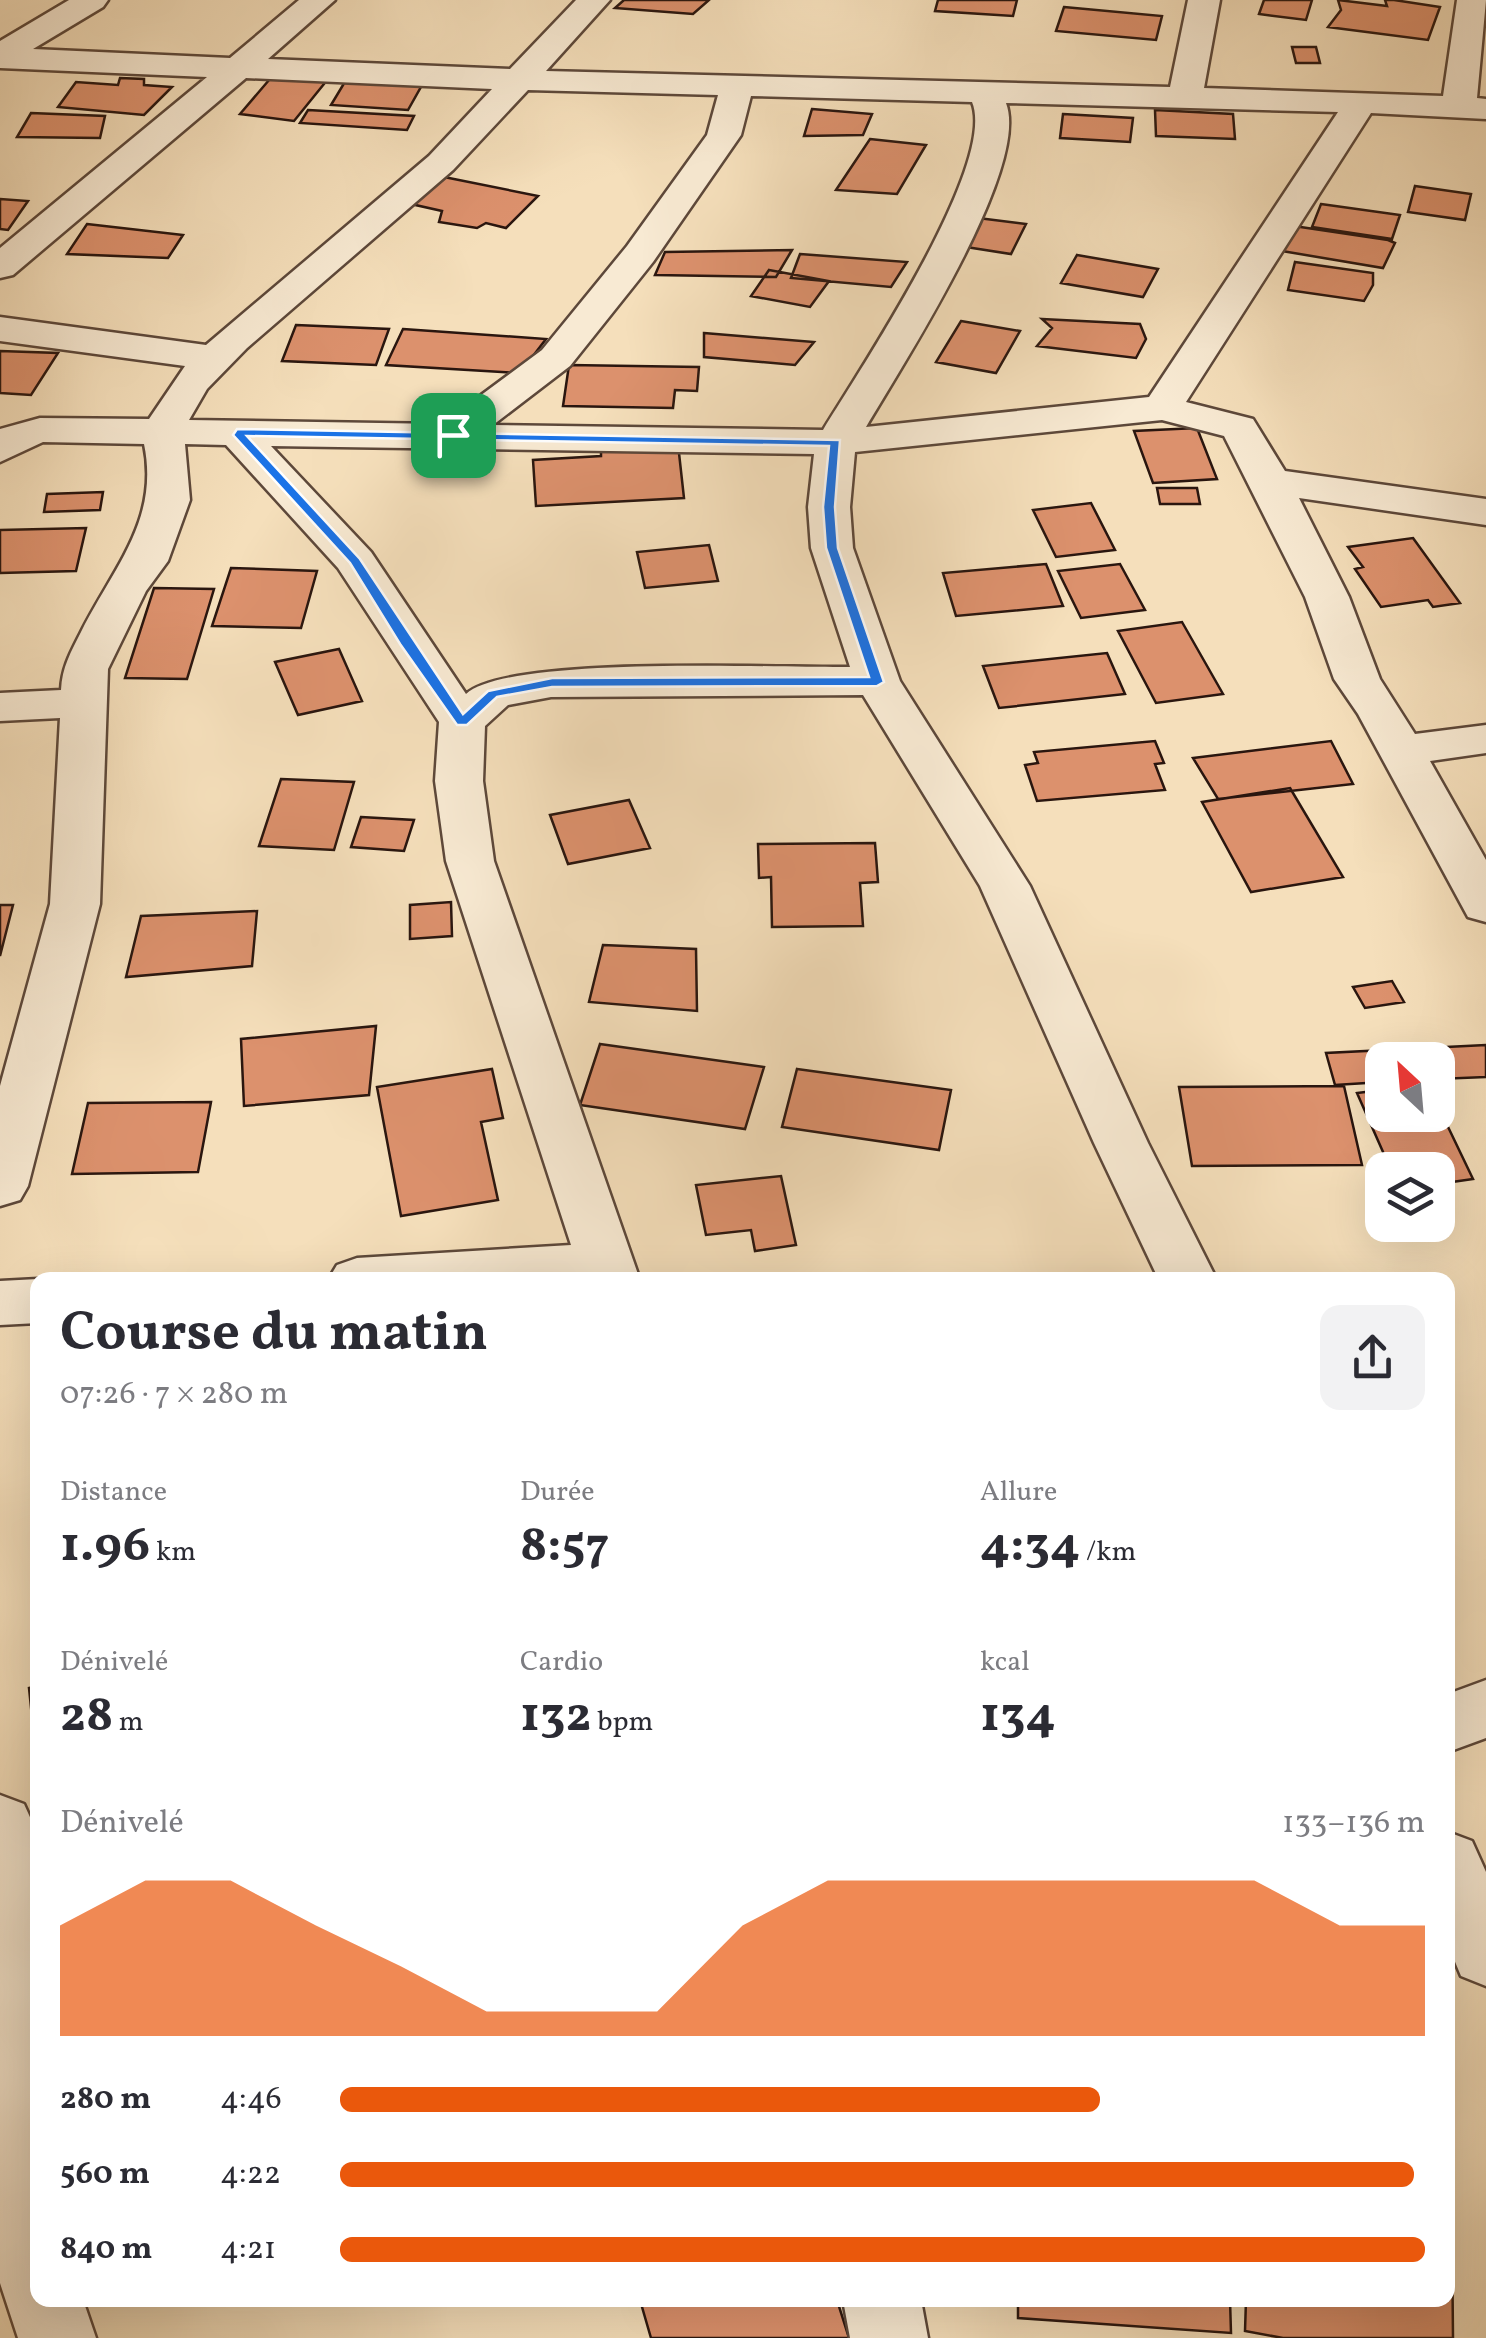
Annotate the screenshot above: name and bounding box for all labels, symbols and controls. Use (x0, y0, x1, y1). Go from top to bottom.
pin (411, 393, 496, 478)
icon: arrive (426, 408, 481, 463)
north arrow (1365, 1042, 1455, 1132)
map controls (1365, 1042, 1455, 1242)
button: layers (1365, 1152, 1455, 1242)
text: Course du matin (60, 1297, 488, 1373)
button: share (1320, 1305, 1425, 1410)
text: 07:26 · 7 × 280 m (60, 1373, 288, 1417)
text: Distance (60, 1473, 167, 1512)
text: Durée (520, 1473, 595, 1512)
text: Allure (980, 1473, 1057, 1512)
text: 1.96 (60, 1512, 150, 1582)
text: 8:57 (520, 1512, 609, 1582)
text: 4:34 (980, 1512, 1080, 1582)
text: km (150, 1533, 196, 1572)
text: /km (1080, 1533, 1136, 1572)
text: Dénivelé (60, 1643, 168, 1682)
text: Cardio (520, 1643, 603, 1682)
text: kcal (980, 1643, 1030, 1682)
text: 28 (60, 1682, 113, 1752)
text: 132 (520, 1682, 592, 1752)
text: 134 (980, 1682, 1056, 1752)
text: m (113, 1703, 144, 1742)
text: bpm (592, 1703, 653, 1742)
text: Dénivelé (60, 1802, 184, 1846)
text: 133–136 m (1282, 1802, 1425, 1846)
text: 280 m (60, 2078, 151, 2122)
text: 4:46 (220, 2078, 282, 2122)
text: 560 m (60, 2153, 150, 2197)
text: 4:22 (220, 2153, 281, 2197)
text: 840 m (60, 2228, 152, 2272)
text: 4:21 (220, 2228, 276, 2272)

